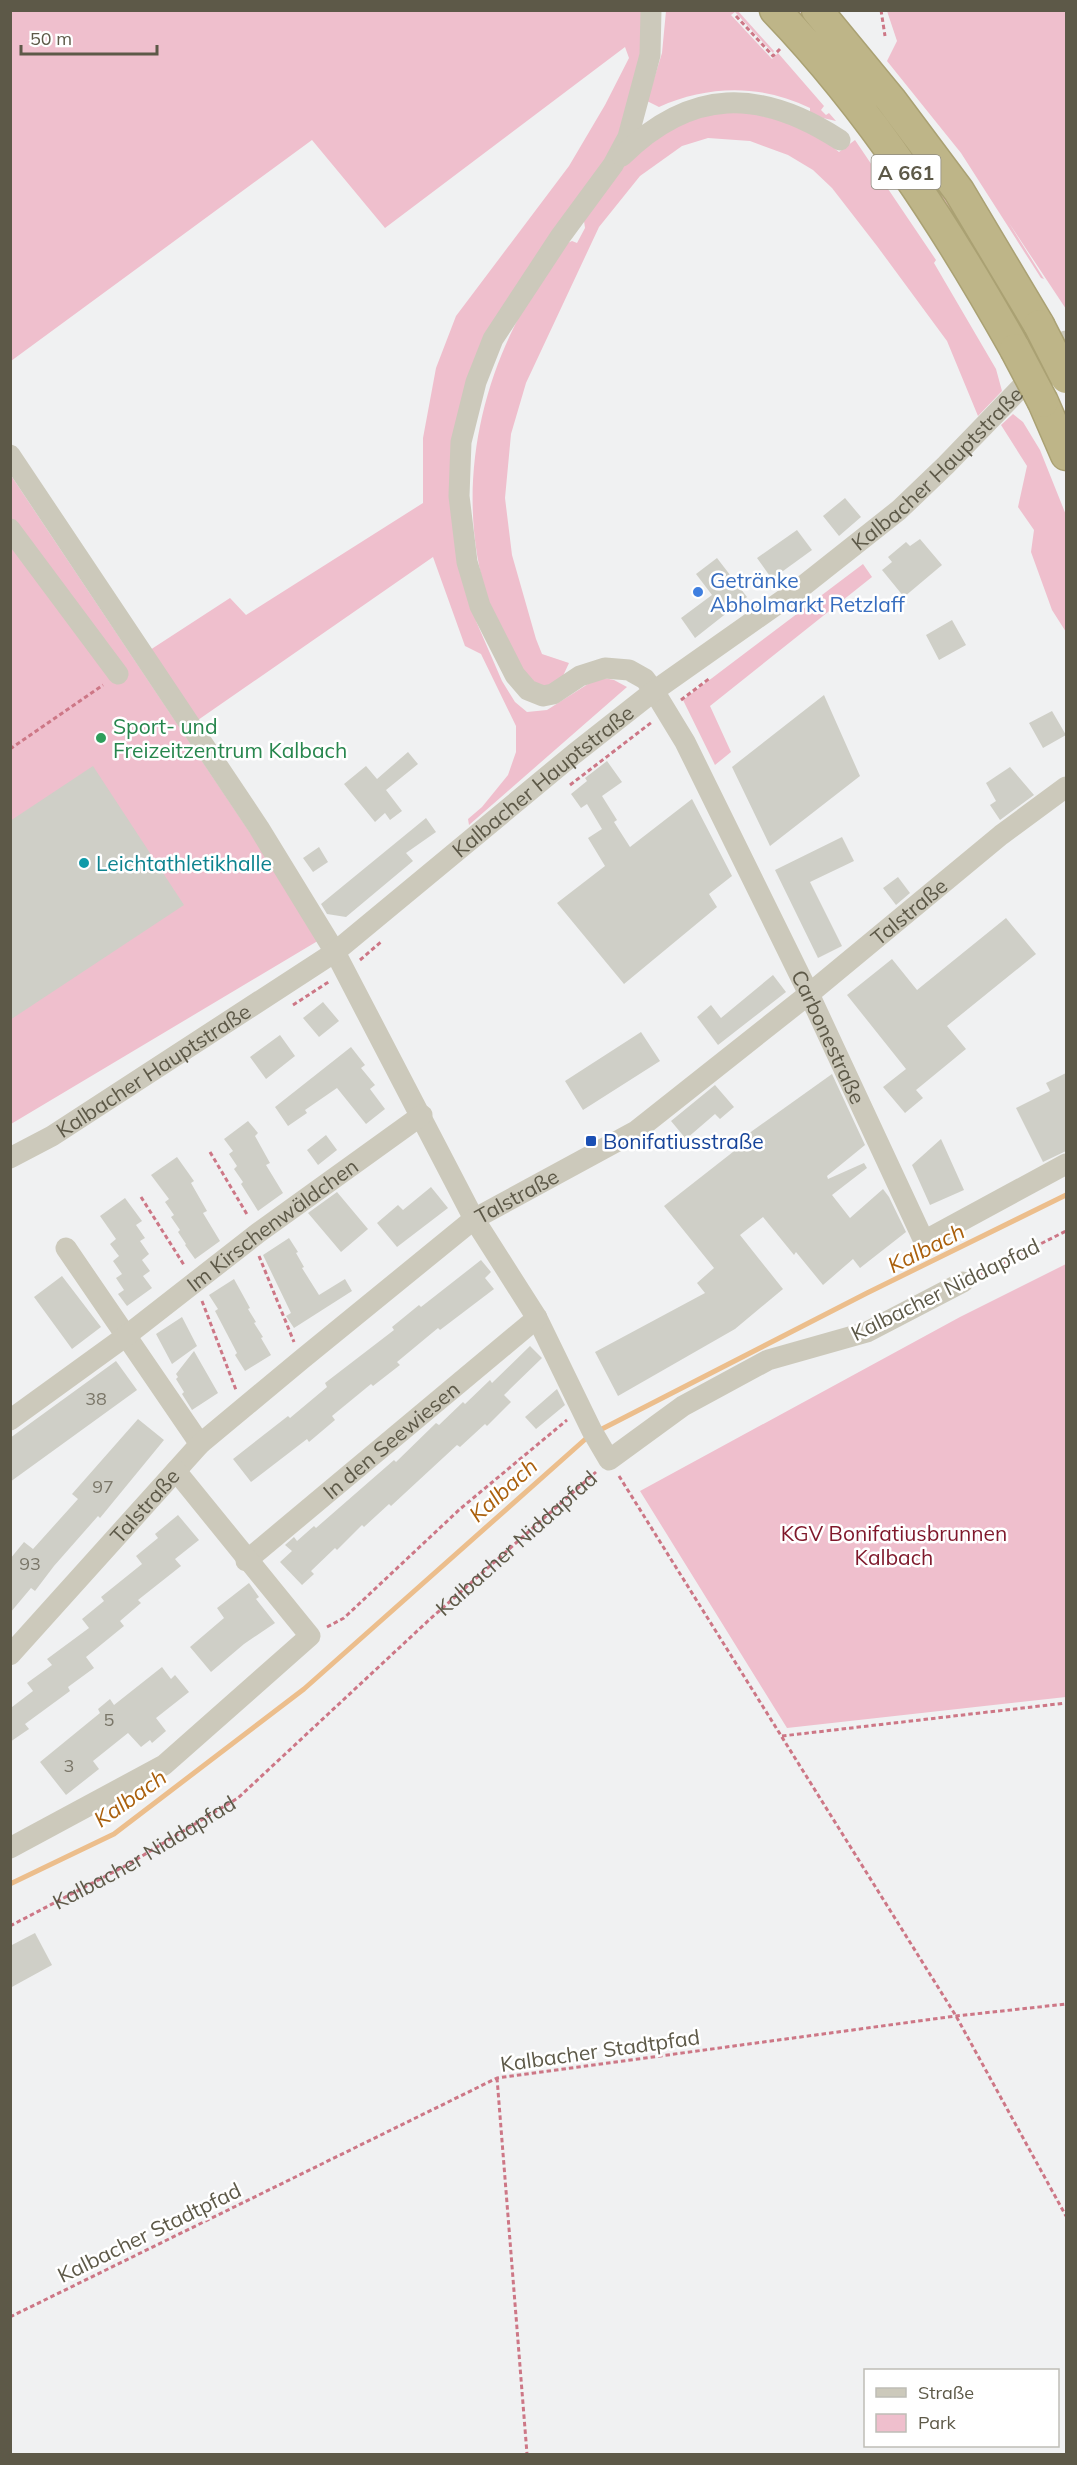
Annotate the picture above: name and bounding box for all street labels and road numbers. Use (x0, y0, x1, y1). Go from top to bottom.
road number: A 661 (872, 155, 940, 189)
street label: Kalbacher Hauptstraße (846, 381, 1028, 556)
street label: Kalbacher Hauptstraße (447, 699, 639, 863)
street label: Talstraße (865, 872, 952, 951)
street label: Carbonestraße (786, 965, 871, 1108)
street label: Kalbacher Hauptstraße (51, 998, 255, 1143)
street label: Im Kirschenwäldchen (181, 1152, 363, 1297)
street label: Talstraße (470, 1163, 563, 1229)
street label: Kalbacher Niddapfad (846, 1232, 1044, 1346)
street label: In den Seewiesen (318, 1375, 465, 1504)
street label: Talstraße (104, 1463, 185, 1548)
street label: Kalbacher Niddapfad (430, 1465, 602, 1621)
street label: Kalbacher Niddapfad (48, 1790, 240, 1915)
street label: Kalbacher Stadtpfad (499, 2023, 701, 2077)
street label: Kalbacher Stadtpfad (53, 2176, 245, 2288)

